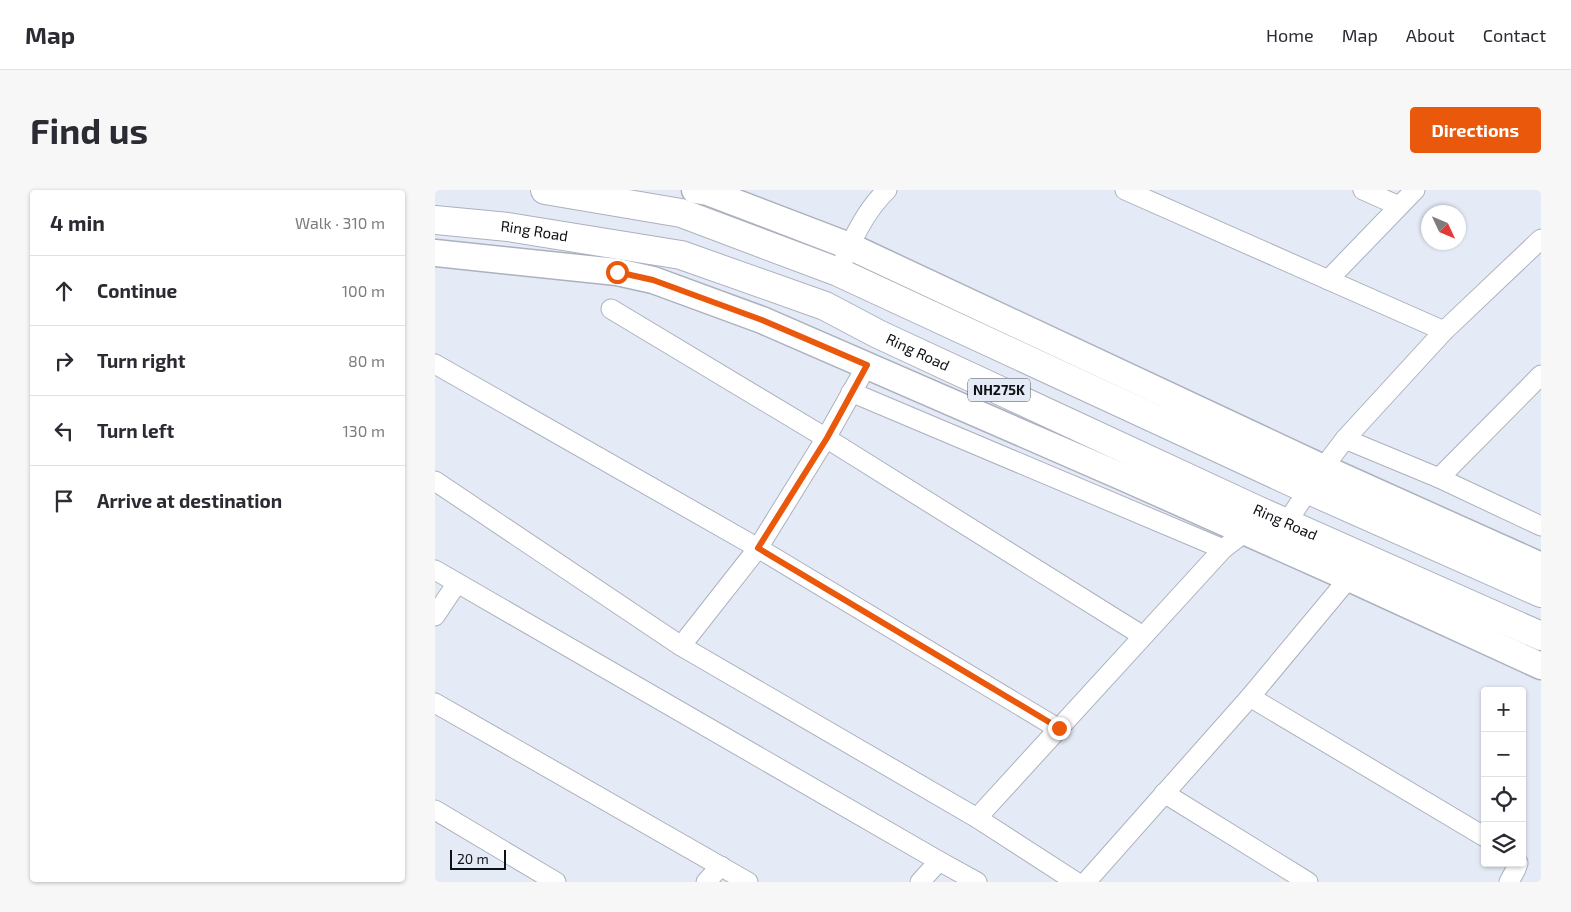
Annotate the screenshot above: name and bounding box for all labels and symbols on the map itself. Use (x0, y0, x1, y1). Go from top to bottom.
north arrow (1421, 205, 1466, 250)
street label: Ring Road (500, 216, 570, 245)
route start (606, 261, 629, 284)
street label: Ring Road (883, 329, 953, 374)
road number: NH275K (968, 378, 1030, 402)
street label: Ring Road (1251, 500, 1320, 544)
route end (1048, 717, 1071, 740)
scale bar (450, 847, 506, 870)

